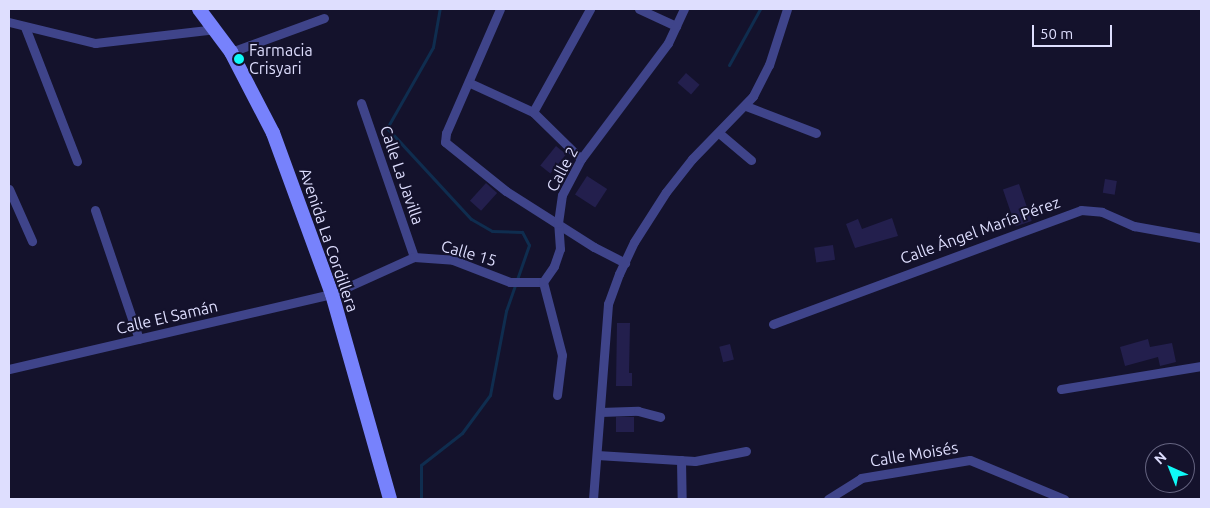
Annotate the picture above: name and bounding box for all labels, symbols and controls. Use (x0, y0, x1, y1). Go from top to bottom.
scale bar (1035, 15, 1115, 47)
text: 50 m (1040, 25, 1073, 42)
place label: Farmacia Crisyari (249, 40, 313, 78)
marker: Farmacia Crisyari (233, 53, 245, 65)
street label: Calle La Javilla (376, 123, 428, 227)
street label: Calle 2 (542, 143, 582, 195)
street label: Avenida La Cordillera (295, 165, 363, 315)
street label: Calle Ángel María Pérez (897, 192, 1063, 268)
street label: Calle 15 (439, 236, 499, 270)
street label: Calle El Samán (114, 296, 220, 338)
street label: Calle Moisés (869, 438, 959, 470)
north arrow (1145, 443, 1195, 493)
text: N (1151, 449, 1170, 467)

